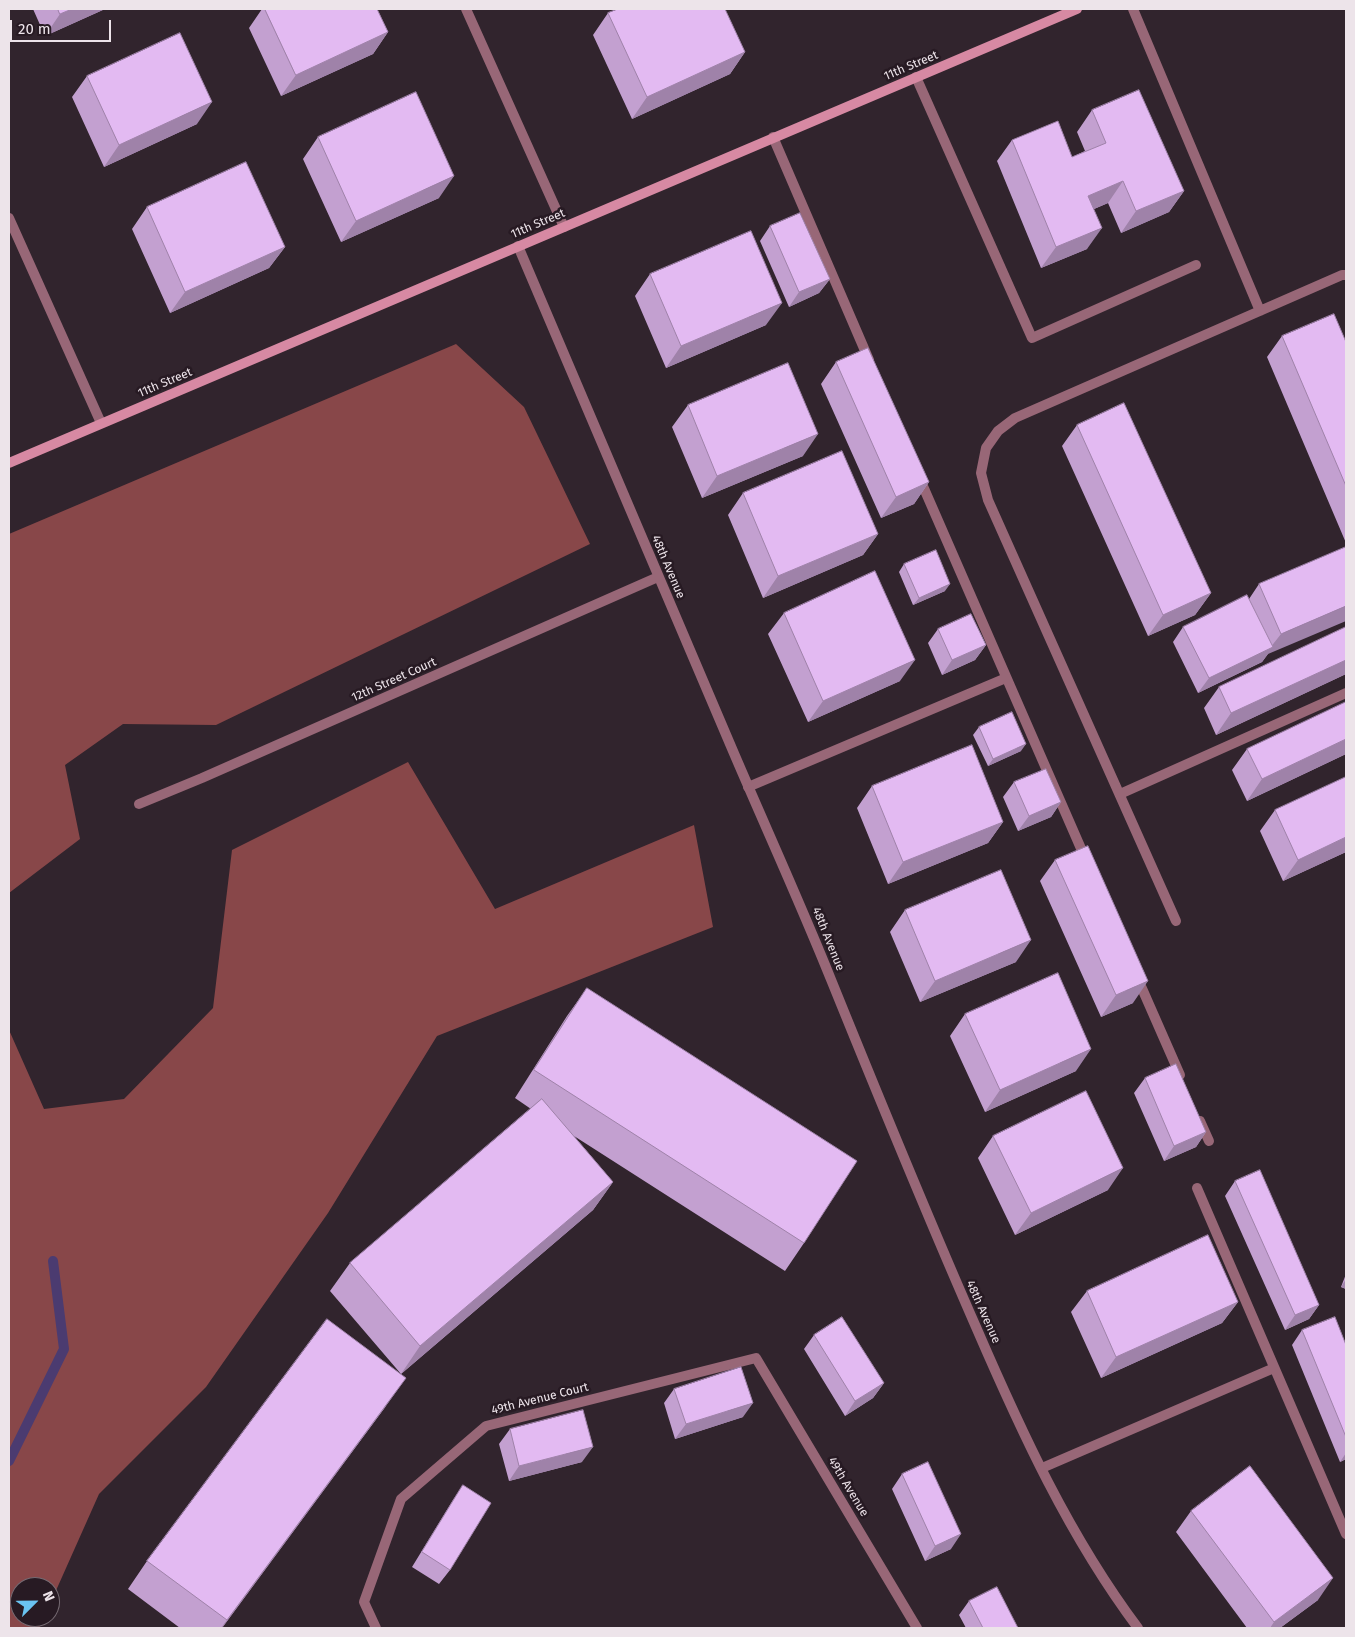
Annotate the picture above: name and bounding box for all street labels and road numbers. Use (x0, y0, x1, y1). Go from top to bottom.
street label: 11th Street (882, 48, 940, 84)
street label: 11th Street (509, 206, 567, 242)
street label: 11th Street (136, 365, 194, 401)
street label: 48th Avenue (648, 533, 688, 601)
street label: 12th Street Court (350, 655, 438, 705)
street label: 48th Avenue (809, 905, 847, 973)
street label: 48th Avenue (963, 1278, 1003, 1346)
street label: 49th Avenue Court (490, 1380, 590, 1418)
street label: 49th Avenue (825, 1455, 871, 1519)

